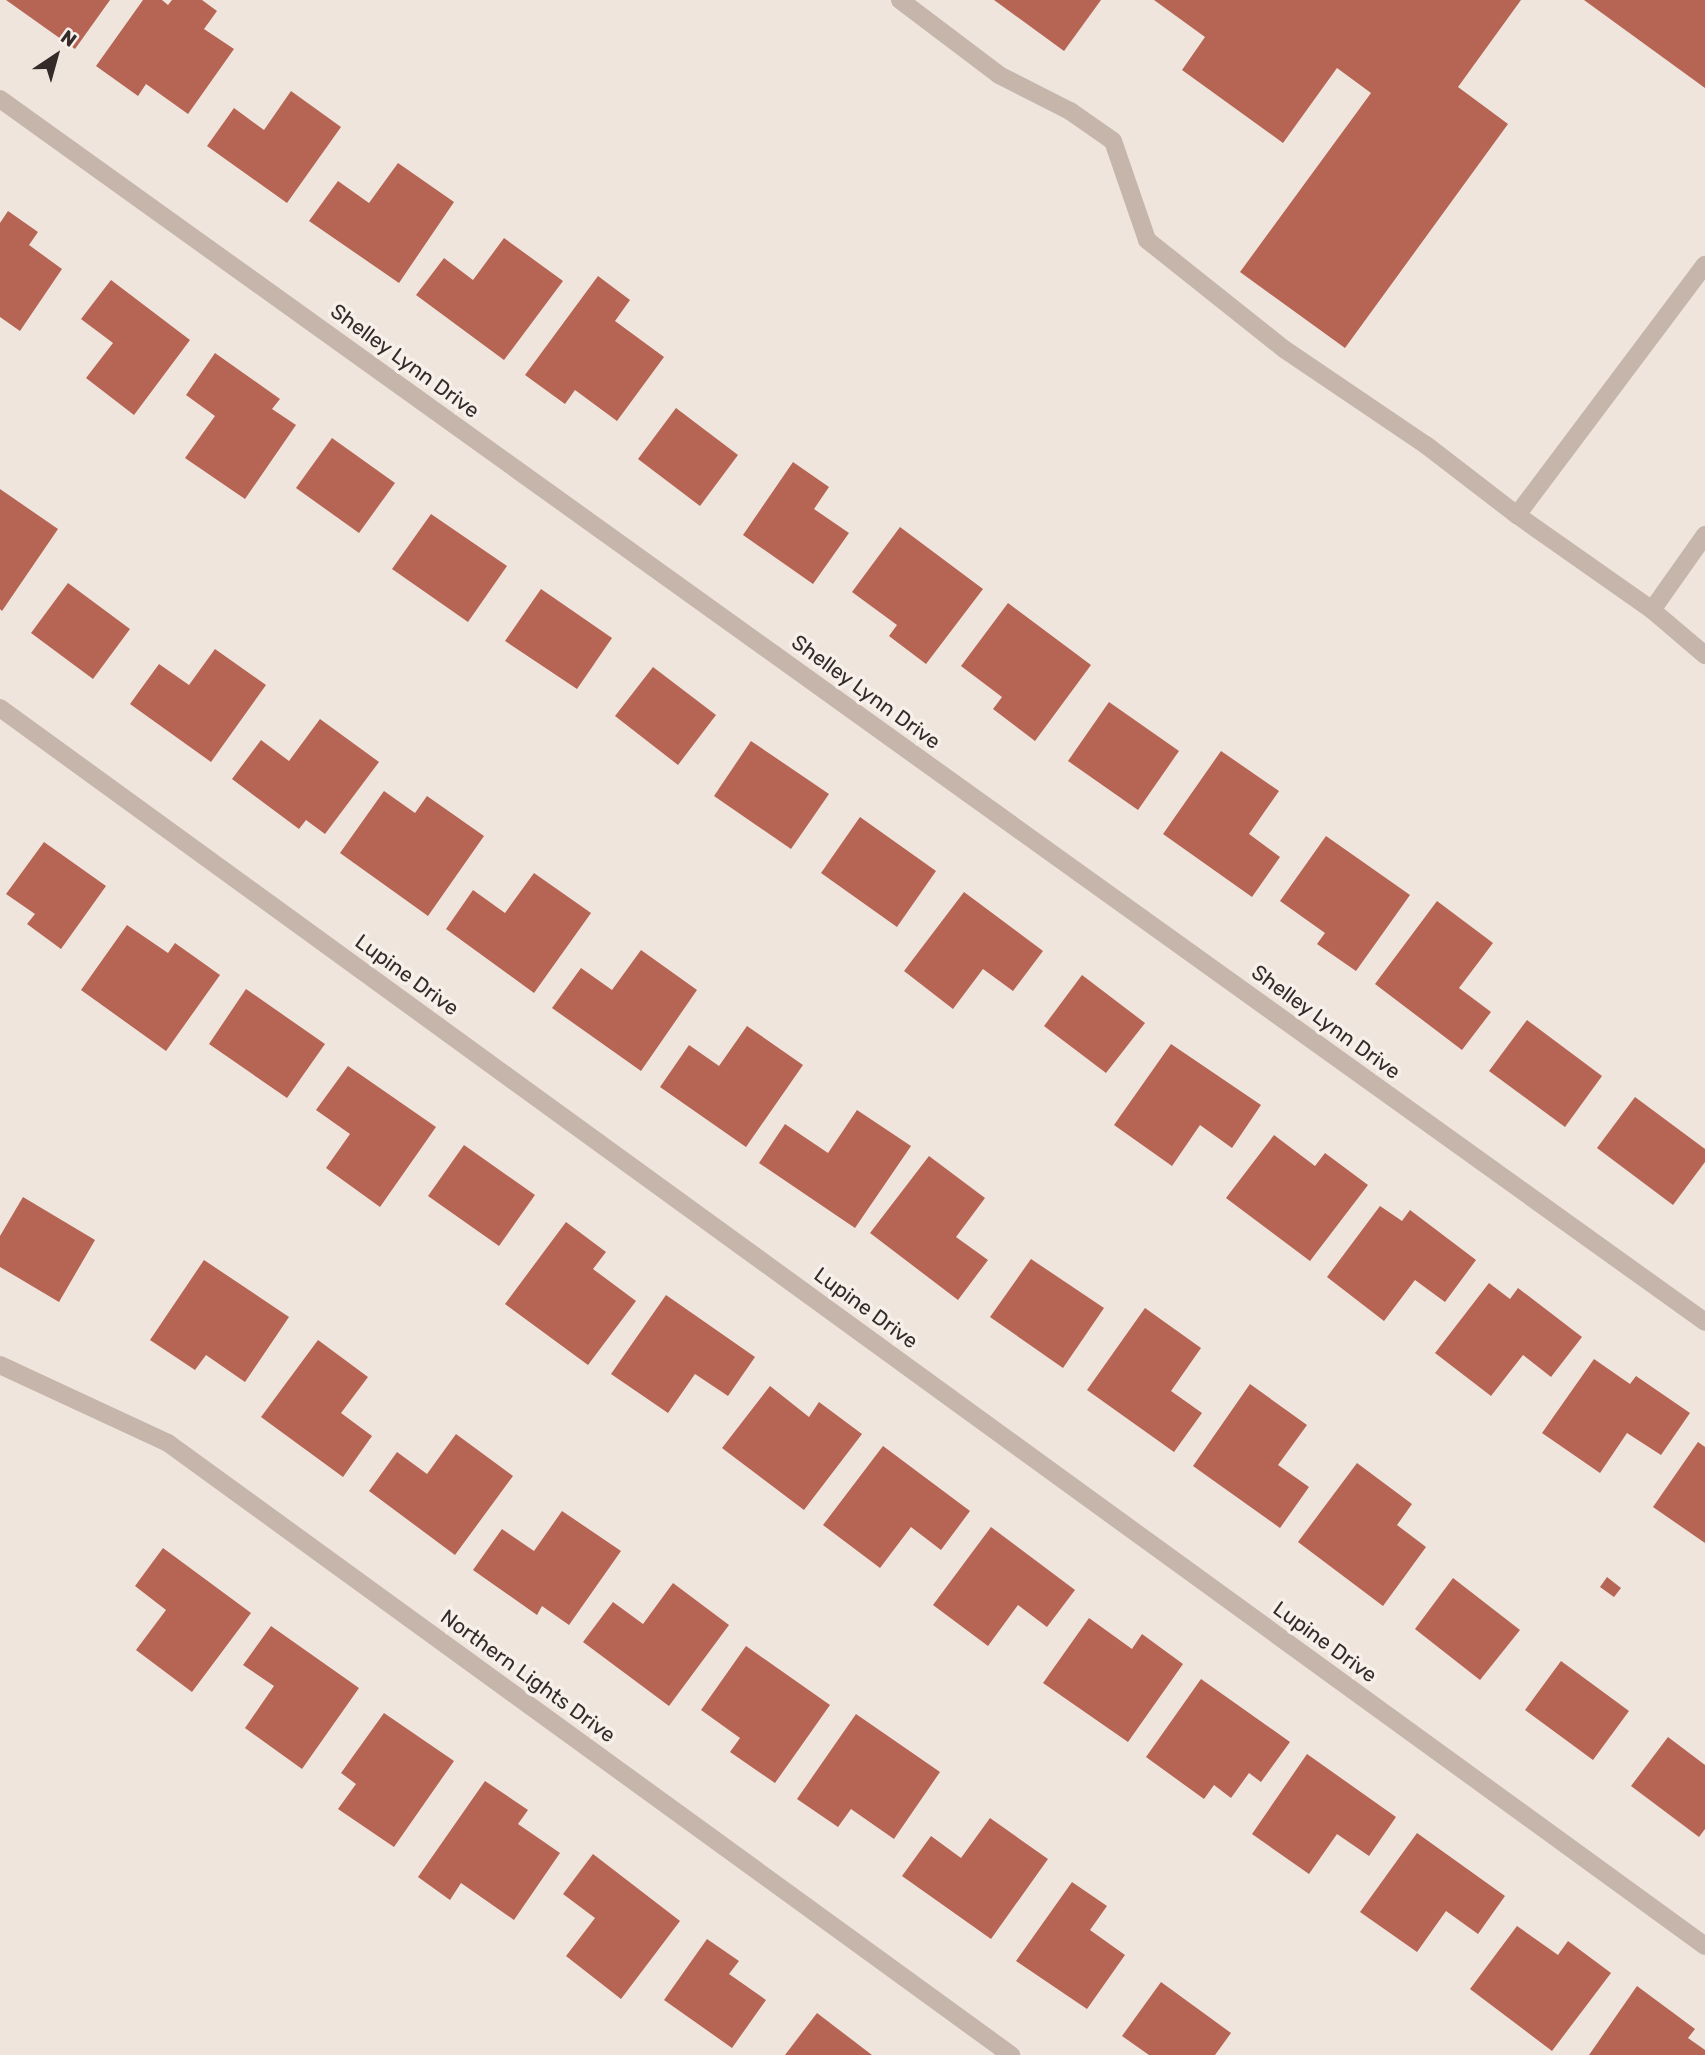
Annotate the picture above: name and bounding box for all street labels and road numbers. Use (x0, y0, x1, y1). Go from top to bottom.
street label: Shelley Lynn Drive (325, 298, 485, 424)
street label: Shelley Lynn Drive (786, 629, 946, 755)
street label: Lupine Drive (350, 929, 464, 1021)
street label: Shelley Lynn Drive (1246, 959, 1406, 1085)
street label: Lupine Drive (809, 1262, 923, 1354)
street label: Lupine Drive (1268, 1596, 1382, 1688)
street label: Northern Lights Drive (436, 1604, 620, 1748)

